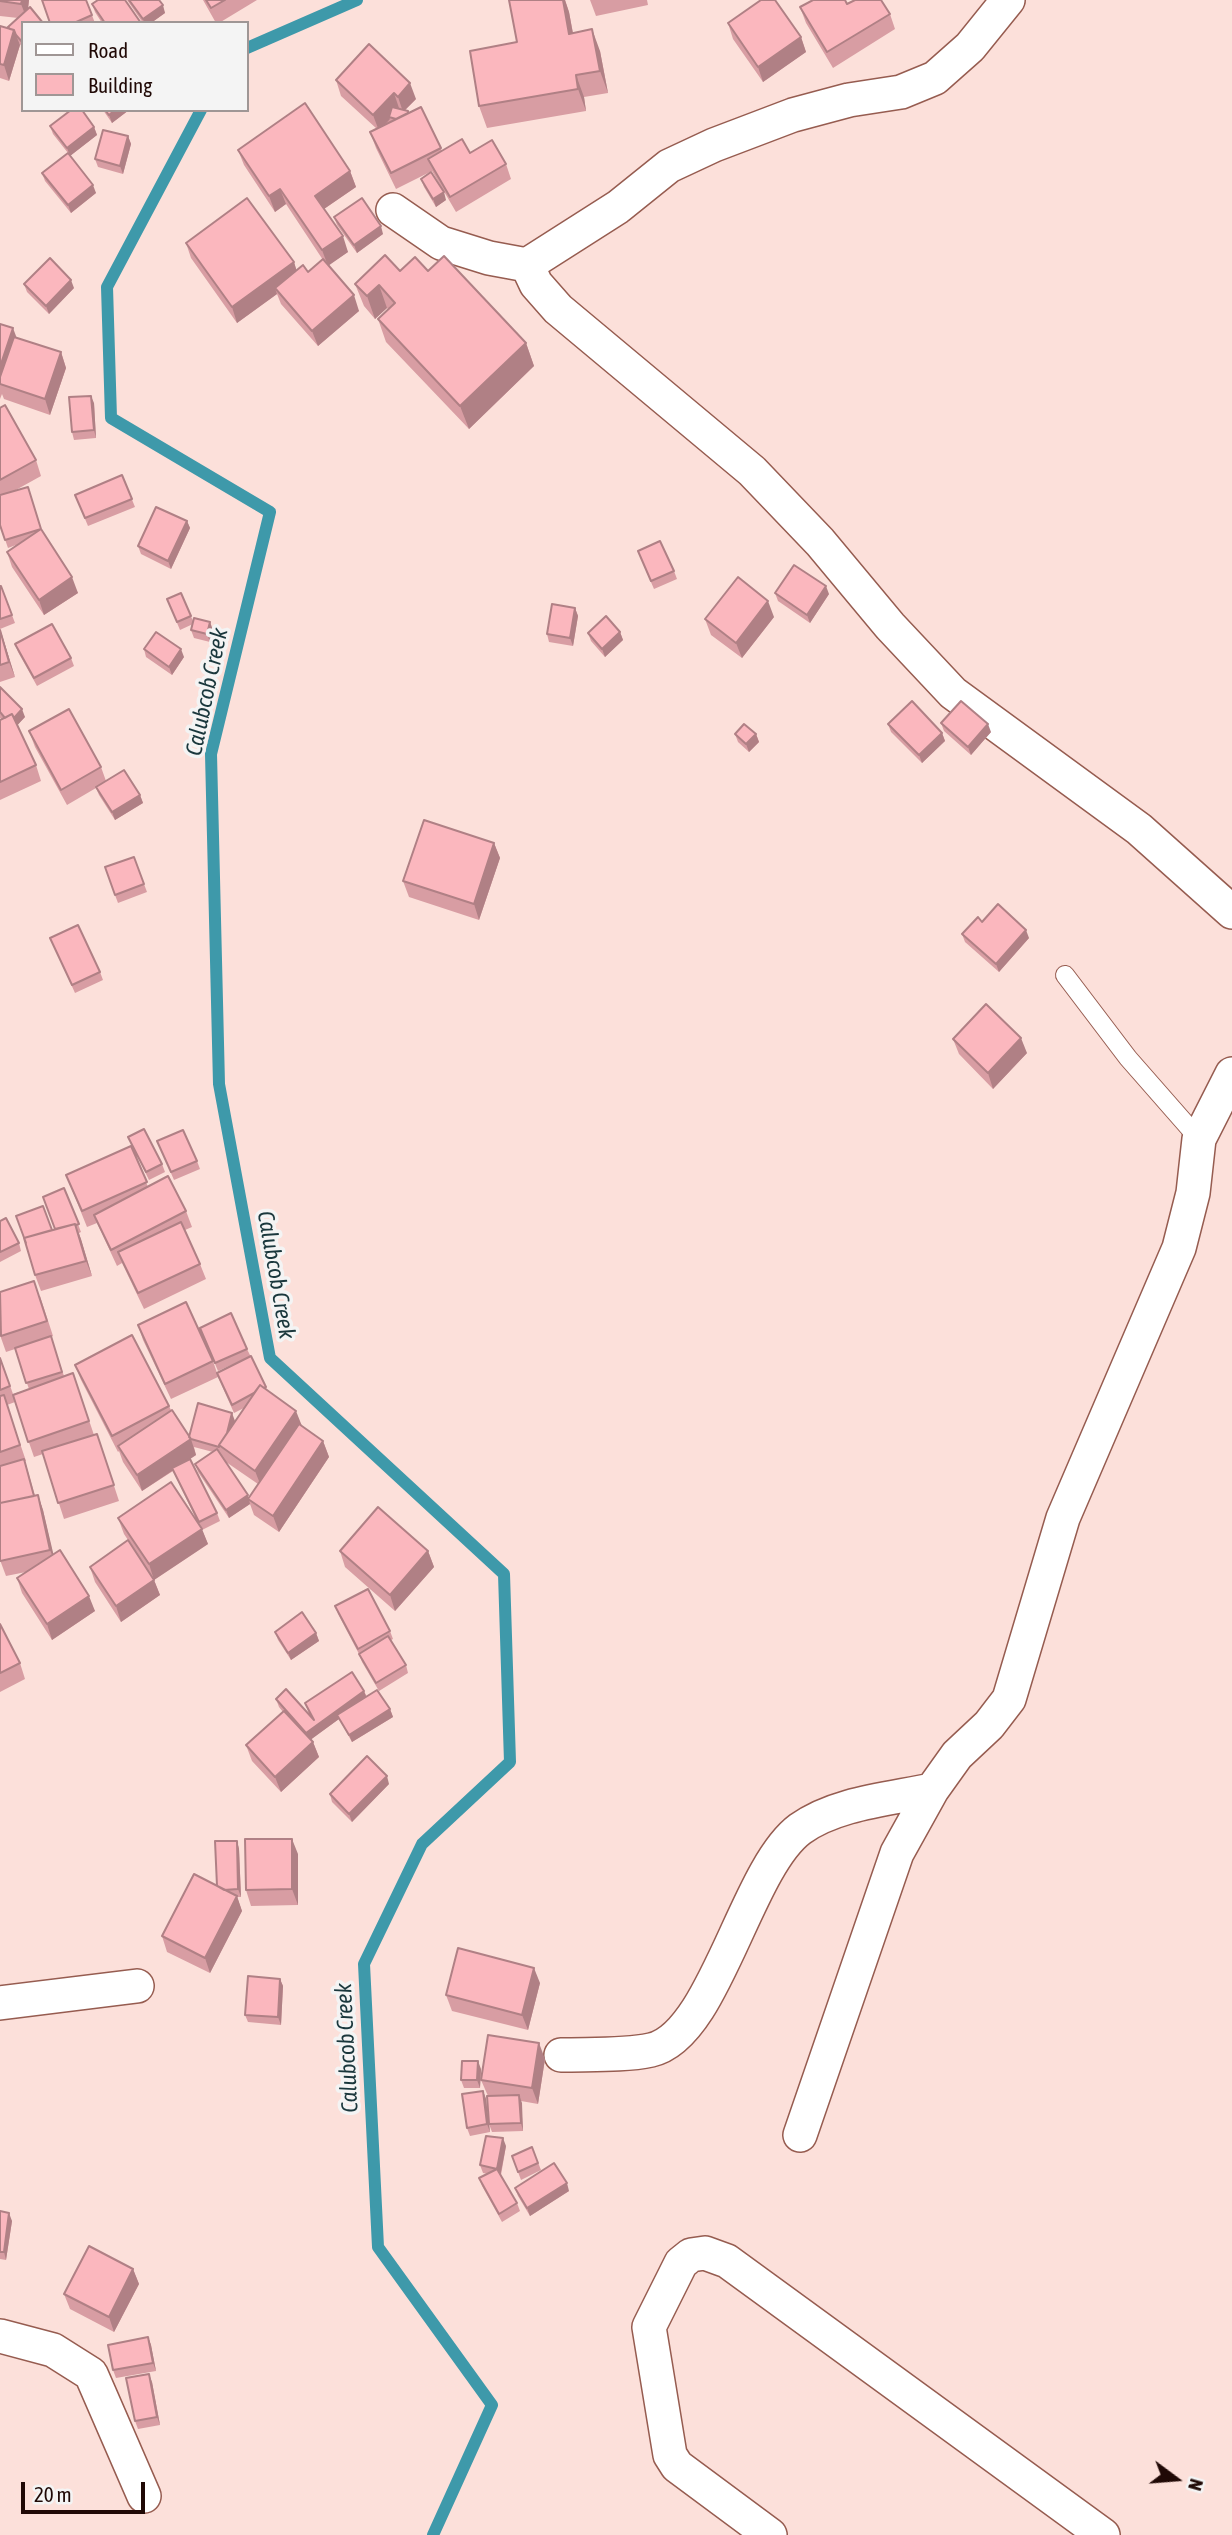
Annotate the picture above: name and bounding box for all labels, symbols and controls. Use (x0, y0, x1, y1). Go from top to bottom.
legend (21, 21, 248, 112)
text: Road (88, 38, 128, 62)
text: Building (88, 73, 152, 97)
water label: Calubcob Creek (180, 626, 234, 758)
water label: Calubcob Creek (251, 1209, 301, 1341)
water label: Calubcob Creek (330, 1983, 364, 2113)
north arrow (1141, 2444, 1211, 2514)
scale bar (24, 2468, 149, 2512)
text: N (1184, 2476, 1208, 2493)
text: 20 m (34, 2482, 72, 2506)

